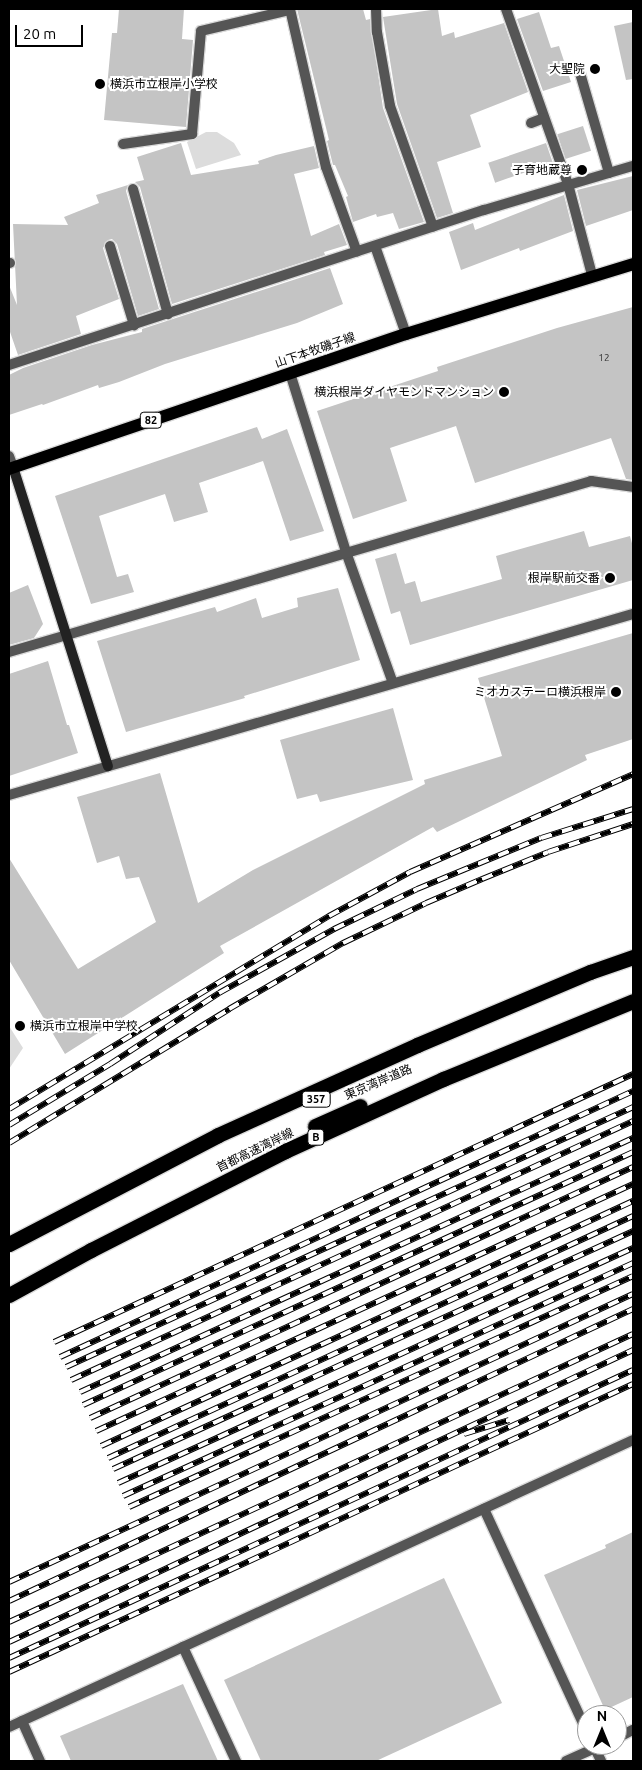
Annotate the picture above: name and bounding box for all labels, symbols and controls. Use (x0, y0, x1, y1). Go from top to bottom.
scale bar (18, 15, 85, 47)
text: 20 m (23, 25, 56, 42)
place label: 大聖院 (549, 62, 585, 76)
marker: 大聖院 (589, 63, 601, 75)
place label: 横浜市立根岸小学校 (110, 77, 218, 91)
marker: 横浜市立根岸小学校 (94, 78, 106, 90)
place label: 子育地蔵尊 (512, 163, 572, 177)
marker: 子育地蔵尊 (576, 164, 588, 176)
street label: 山下本牧磯子線 (273, 330, 357, 370)
house number: 12 (598, 352, 610, 364)
place label: 横浜根岸ダイヤモンドマンション (314, 385, 494, 399)
marker: 横浜根岸ダイヤモンドマンション (498, 386, 510, 398)
road number: 82 (140, 412, 162, 428)
place label: 根岸駅前交番 (528, 571, 600, 585)
marker: 根岸駅前交番 (604, 572, 616, 584)
place label: ミオカステーロ横浜根岸 (474, 685, 606, 699)
marker: ミオカステーロ横浜根岸 (610, 686, 622, 698)
place label: 横浜市立根岸中学校 (30, 1019, 138, 1033)
marker: 横浜市立根岸中学校 (14, 1020, 26, 1032)
street label: 東京湾岸道路 (342, 1061, 414, 1103)
road number: 357 (301, 1090, 331, 1108)
street label: 首都高速湾岸線 (214, 1125, 296, 1175)
road number: B (307, 1128, 325, 1146)
north arrow (577, 1705, 627, 1755)
text: N (597, 1708, 607, 1724)

